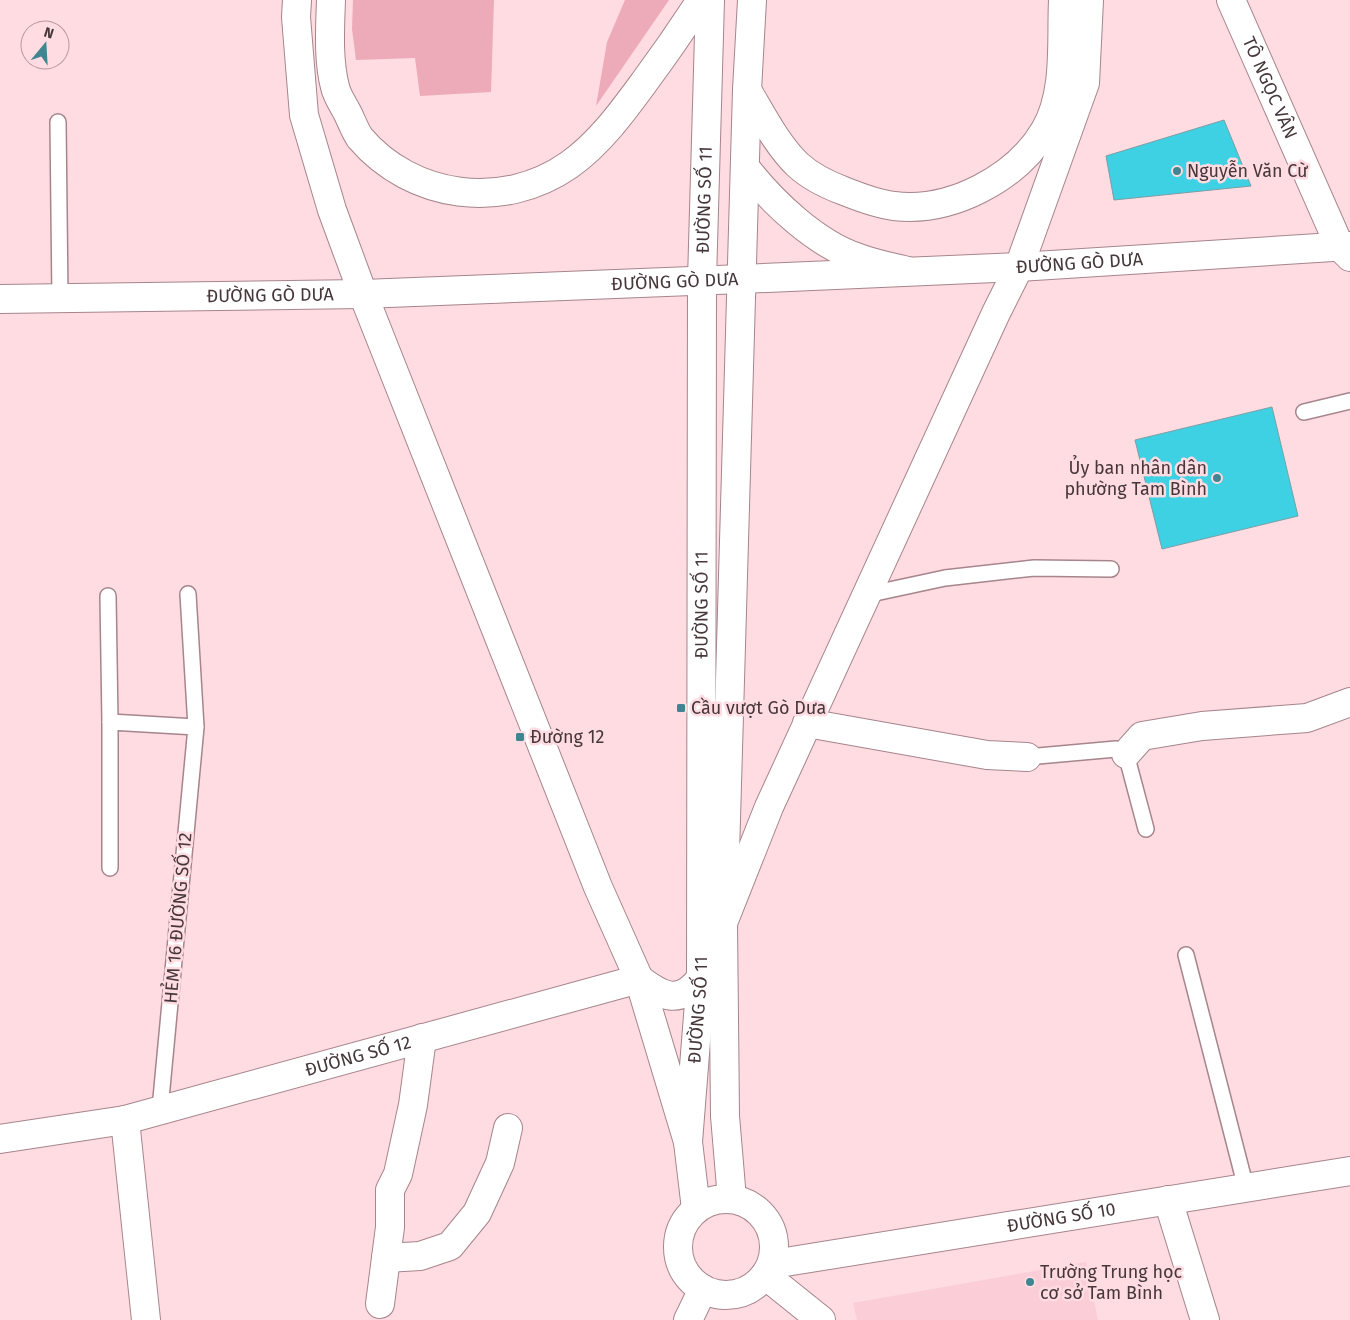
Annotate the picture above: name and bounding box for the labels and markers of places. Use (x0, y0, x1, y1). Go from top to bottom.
place label: Nguyễn Văn Cừ (1187, 159, 1308, 182)
marker: Nguyễn Văn Cừ (1171, 165, 1183, 177)
place label: Ủy ban nhân dân phường Tam Bình (1064, 455, 1207, 500)
marker: Ủy ban nhân dân phường Tam Bình (1211, 472, 1223, 484)
place label: Cầu vượt Gò Dưa (691, 697, 826, 719)
marker: Cầu vượt Gò Dưa (675, 702, 687, 714)
place label: Đường 12 (530, 726, 604, 748)
marker: Đường 12 (514, 731, 526, 743)
place label: Trường Trung học cơ sở Tam Bình (1040, 1261, 1182, 1304)
marker: Trường Trung học cơ sở Tam Bình (1024, 1276, 1036, 1288)

